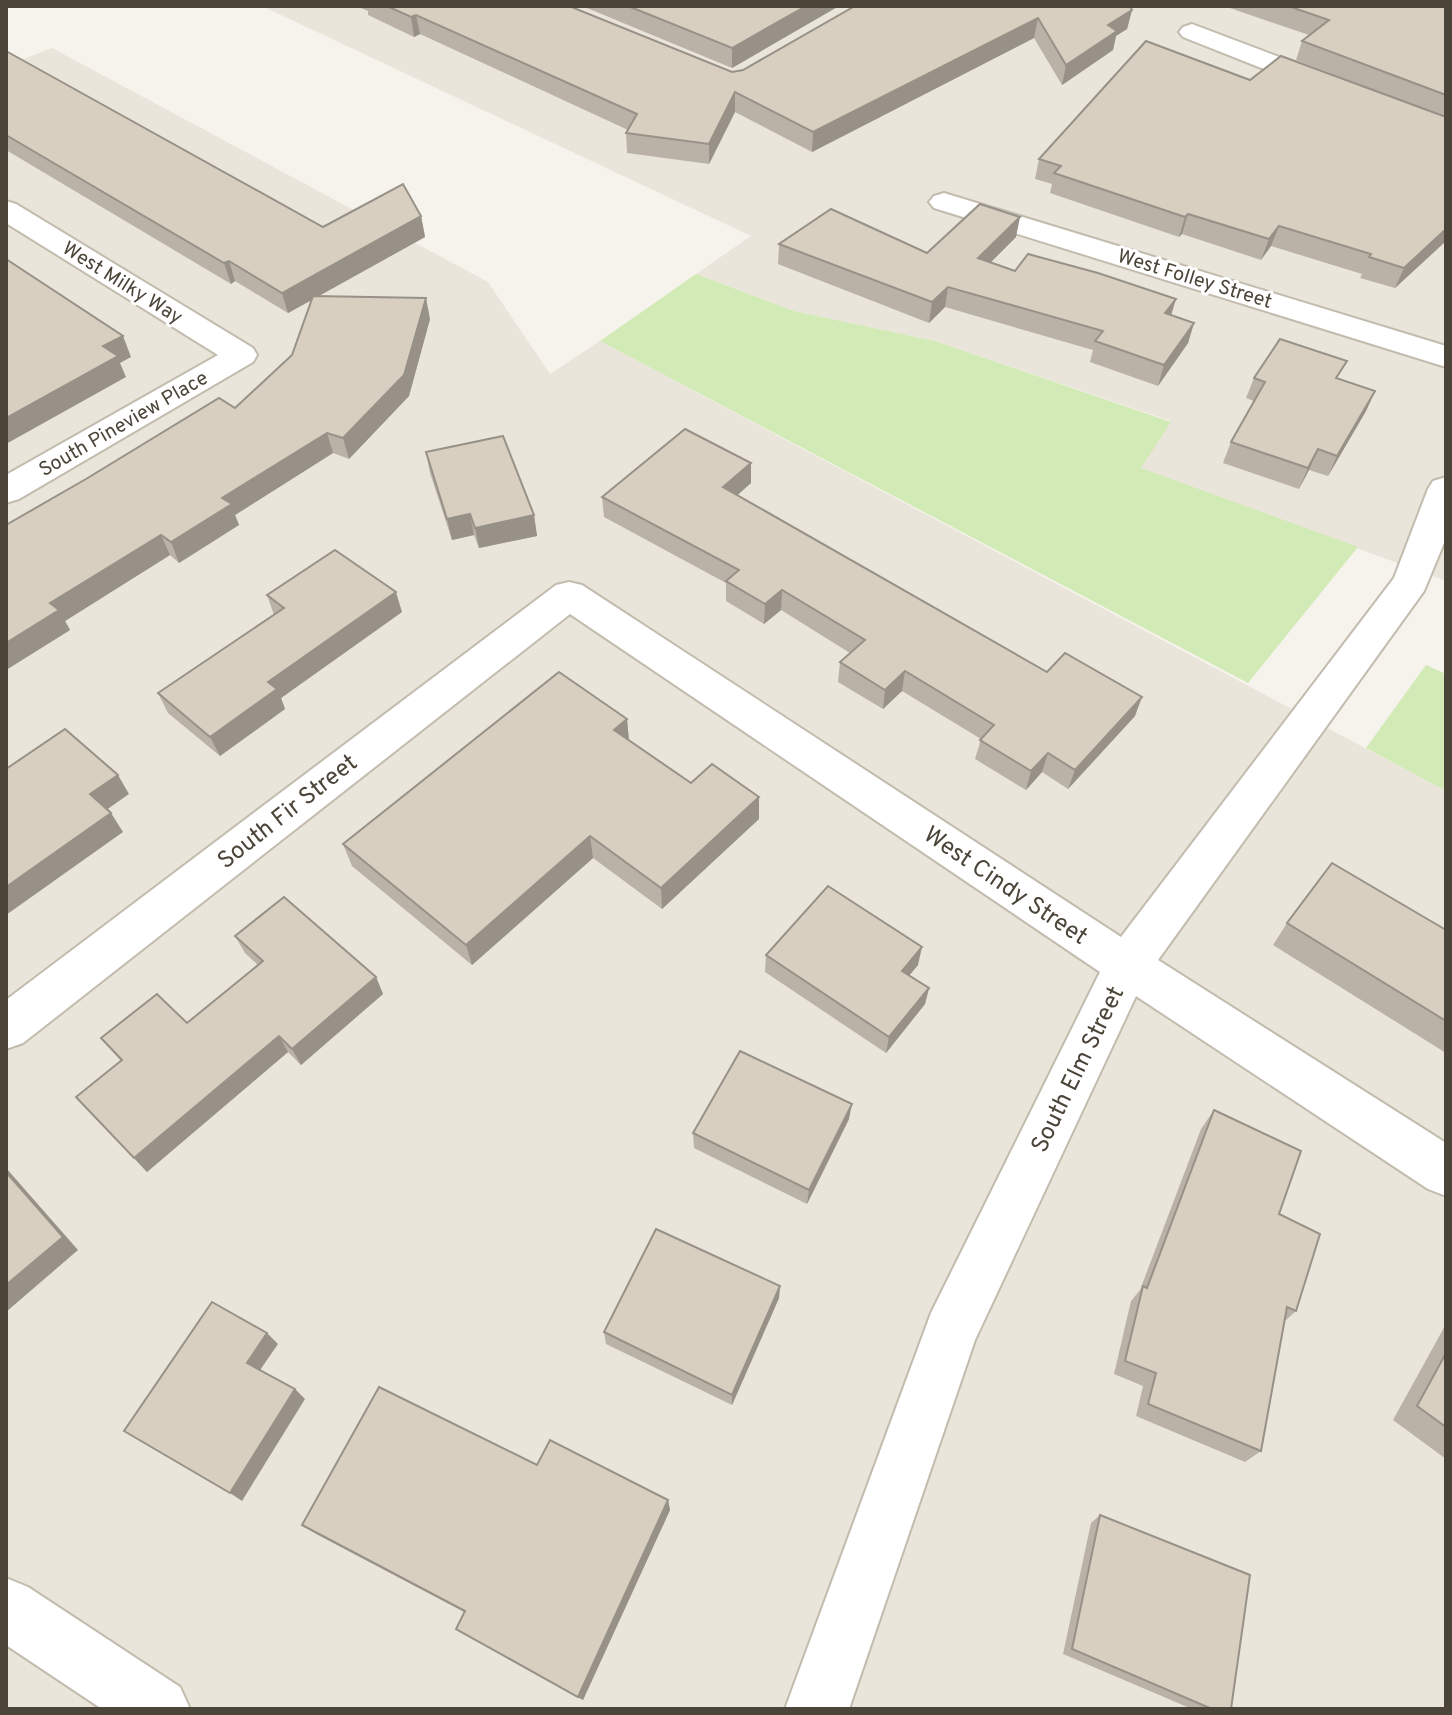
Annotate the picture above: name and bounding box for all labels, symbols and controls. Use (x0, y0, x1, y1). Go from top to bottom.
street label: West Milky Way (57, 236, 187, 331)
street label: West Folley Street (1114, 244, 1275, 316)
street label: South Pineview Place (35, 366, 213, 484)
street label: South Fir Street (212, 749, 364, 876)
street label: West Cindy Street (917, 821, 1093, 953)
street label: South Elm Street (1026, 982, 1132, 1158)

